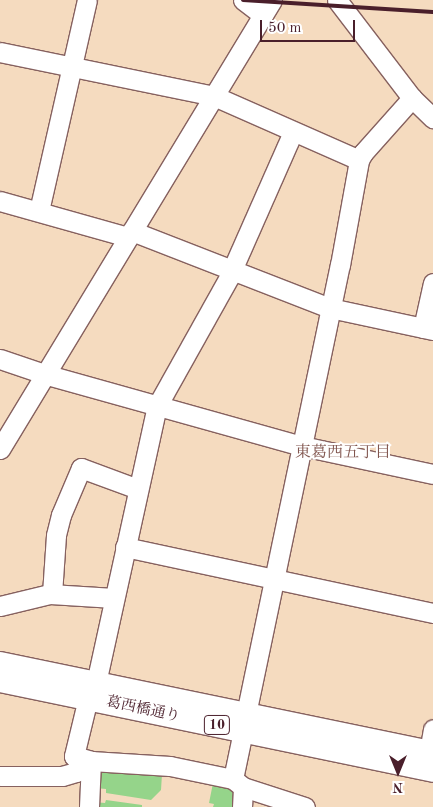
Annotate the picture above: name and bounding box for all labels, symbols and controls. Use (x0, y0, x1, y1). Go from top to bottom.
scale bar (263, 10, 358, 42)
text: 50 m (268, 21, 302, 36)
district label: 東葛西五丁目 (295, 443, 391, 463)
street label: 葛西橋通り (104, 693, 182, 727)
road number: 10 (203, 714, 231, 736)
north arrow (373, 747, 423, 797)
text: N (393, 780, 403, 794)

